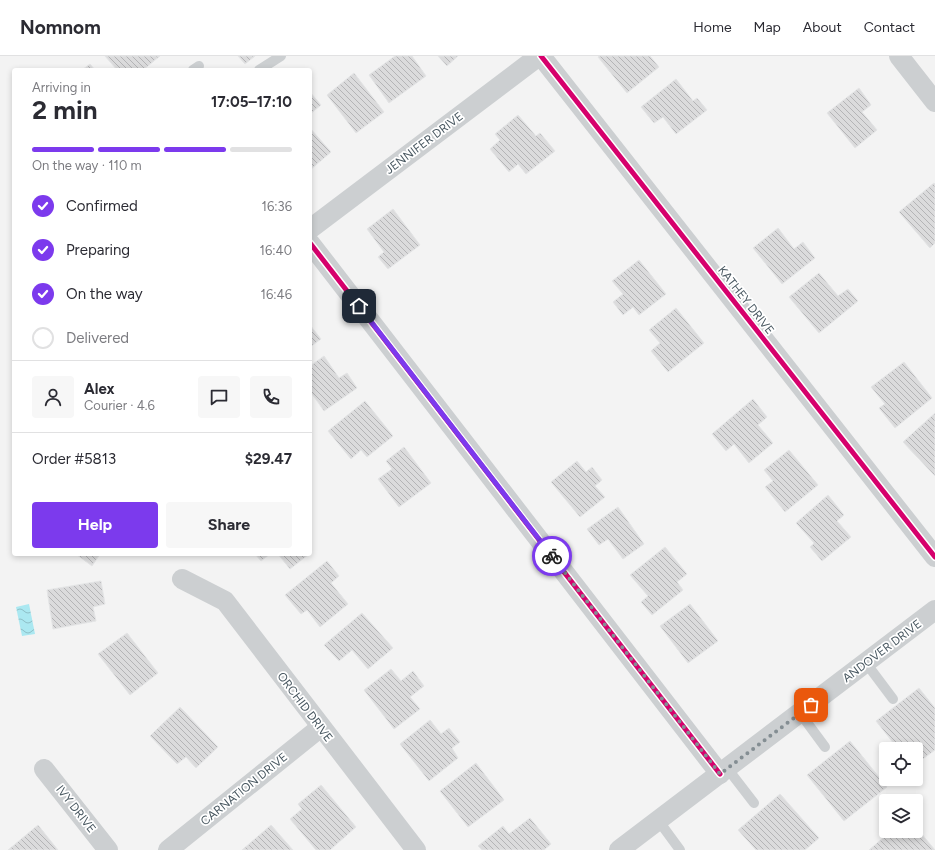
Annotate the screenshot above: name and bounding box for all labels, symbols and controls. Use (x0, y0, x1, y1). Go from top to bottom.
text: Nomnom (20, 16, 101, 39)
text: Home (693, 19, 732, 36)
text: Map (754, 19, 781, 36)
text: About (803, 19, 842, 36)
text: Contact (864, 19, 915, 36)
text: Arriving in (32, 80, 91, 95)
text: 17:05–17:10 (211, 93, 292, 111)
text: 2 min (32, 94, 98, 126)
street label: JENNIFER DRIVE (382, 109, 466, 177)
text: On the way · 110 m (32, 158, 142, 173)
icon: check (32, 195, 54, 217)
text: Confirmed (66, 197, 138, 215)
text: 16:36 (262, 199, 292, 214)
icon: check (32, 239, 54, 261)
text: Preparing (66, 241, 130, 259)
text: 16:40 (260, 243, 292, 258)
street label: KATHEY DRIVE (715, 263, 777, 337)
icon: check (32, 283, 54, 305)
text: On the way (66, 285, 143, 303)
text: 16:46 (261, 287, 292, 302)
pin (342, 289, 376, 323)
icon: home (348, 295, 370, 317)
text: Delivered (66, 329, 129, 347)
button: person (32, 376, 74, 418)
button: chat (198, 376, 240, 418)
button: phone (250, 376, 292, 418)
text: Alex (84, 380, 114, 398)
text: Courier · 4.6 (84, 398, 155, 413)
text: Order #5813 (32, 450, 116, 468)
text: $29.47 (245, 450, 292, 468)
button: Help (32, 502, 158, 548)
button: Share (166, 502, 292, 548)
courier (532, 536, 572, 576)
icon: bike (541, 545, 563, 567)
street label: ANDOVER DRIVE (840, 617, 924, 685)
street label: ORCHID DRIVE (274, 669, 336, 745)
pin (794, 688, 828, 722)
icon: bag (800, 694, 822, 716)
map controls (879, 742, 923, 838)
button: locate (879, 742, 923, 786)
street label: CARNATION DRIVE (198, 750, 290, 828)
street label: IVY DRIVE (53, 783, 99, 835)
button: layers (879, 794, 923, 838)

